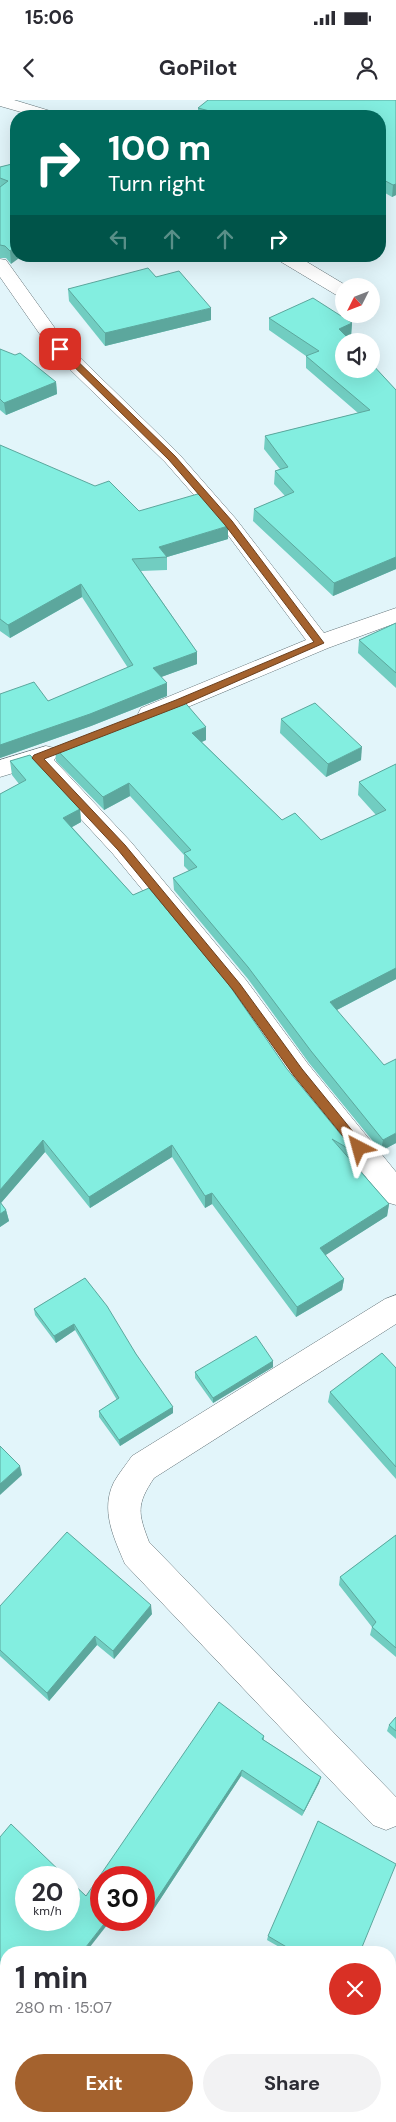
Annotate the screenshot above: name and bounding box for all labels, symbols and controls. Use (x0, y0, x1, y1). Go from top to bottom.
text: 15:06 (25, 5, 74, 30)
text: GoPilot (159, 53, 237, 82)
icon: back (15, 54, 43, 82)
icon: person (353, 54, 381, 82)
text: 100 m (108, 125, 211, 171)
icon: right (25, 130, 90, 195)
text: Turn right (108, 169, 205, 198)
icon: left (105, 225, 133, 253)
icon: ahead (158, 225, 186, 253)
icon: ahead (211, 225, 239, 253)
icon: right (264, 225, 292, 253)
north arrow (335, 278, 380, 322)
map controls (335, 278, 380, 378)
pin (39, 328, 81, 370)
button: sound (335, 333, 380, 378)
icon: arrive (46, 335, 74, 363)
position arrow (332, 1121, 384, 1173)
speed limit sign: 30 (90, 1866, 155, 1931)
text: 20 (32, 1876, 63, 1909)
text: km/h (33, 1903, 62, 1919)
text: 1 min (15, 1958, 88, 1997)
button: close (329, 1963, 381, 2015)
text: 280 m · 15:07 (15, 1997, 112, 2018)
button: Exit (15, 2054, 193, 2112)
button: Share (203, 2054, 381, 2112)

